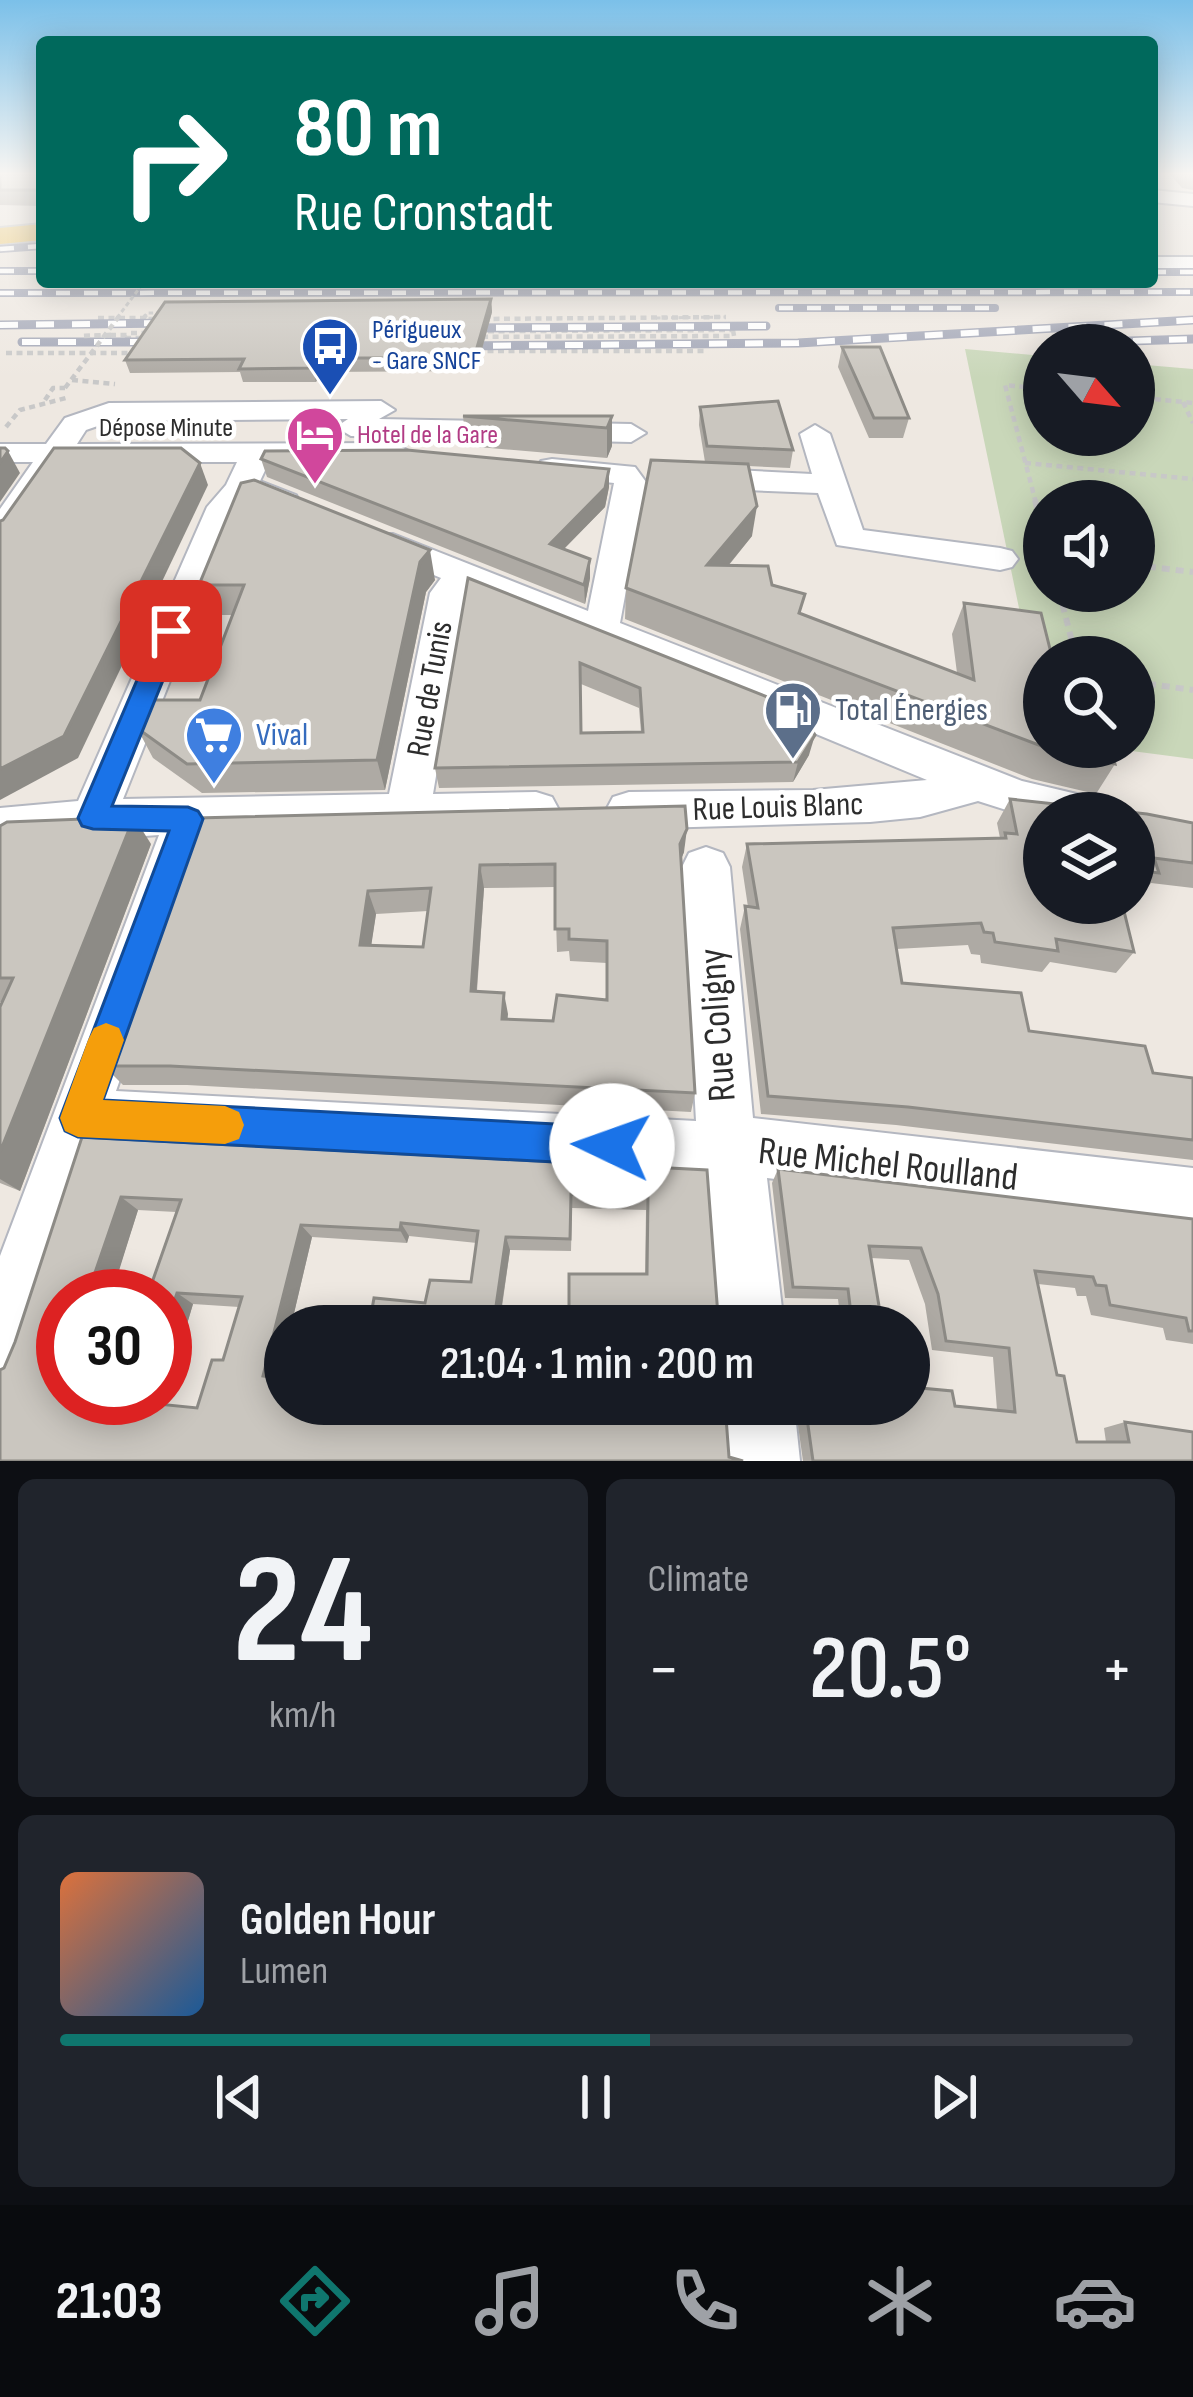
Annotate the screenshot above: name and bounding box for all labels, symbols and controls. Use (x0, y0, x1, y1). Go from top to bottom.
text: 80 m (294, 79, 442, 180)
icon: right (96, 84, 252, 240)
text: Rue Cronstadt (294, 181, 553, 246)
place label: Périgueux - Gare SNCF (372, 314, 482, 377)
bus stop icon: Périgueux - Gare SNCF (299, 315, 361, 397)
north arrow (1023, 324, 1155, 456)
map controls (1023, 324, 1155, 924)
hotel icon: Hotel de la Gare (284, 404, 346, 486)
street label: Dépose Minute (99, 412, 233, 444)
place label: Hotel de la Gare (357, 419, 498, 451)
button: sound (1023, 480, 1155, 612)
pin (120, 580, 222, 682)
icon: arrive (138, 598, 204, 664)
street label: Rue de Tunis (398, 618, 462, 760)
button: search (1023, 636, 1155, 768)
fuel station icon: Total Énergies (762, 679, 824, 761)
place label: Total Énergies (835, 690, 988, 730)
supermarket icon: Vival (183, 704, 245, 786)
place label: Vival (256, 715, 308, 755)
street label: Rue Louis Blanc (692, 784, 864, 830)
button: layers (1023, 792, 1155, 924)
street label: Rue Coligny (689, 947, 747, 1103)
position arrow (549, 1083, 675, 1209)
street label: Rue Michel Roulland (756, 1128, 1020, 1202)
speed limit sign: 30 (36, 1269, 192, 1425)
text: 21:04 · 1 min · 200 m (440, 1337, 754, 1392)
text: 24 (233, 1520, 373, 1707)
text: Climate (648, 1556, 749, 1603)
text: 20.5° (809, 1616, 971, 1724)
text: − (648, 1631, 680, 1710)
text: + (1101, 1631, 1133, 1710)
text: km/h (269, 1692, 336, 1739)
text: Golden Hour (240, 1893, 435, 1948)
text: Lumen (240, 1948, 328, 1995)
icon: previous (206, 2064, 272, 2130)
icon: pause (563, 2064, 629, 2130)
icon: next (921, 2064, 987, 2130)
icon: directions (273, 2259, 357, 2343)
icon: music (468, 2259, 552, 2343)
icon: phone (663, 2259, 747, 2343)
icon: climate (858, 2259, 942, 2343)
icon: car (1053, 2259, 1137, 2343)
text: 21:03 (56, 2269, 162, 2334)

